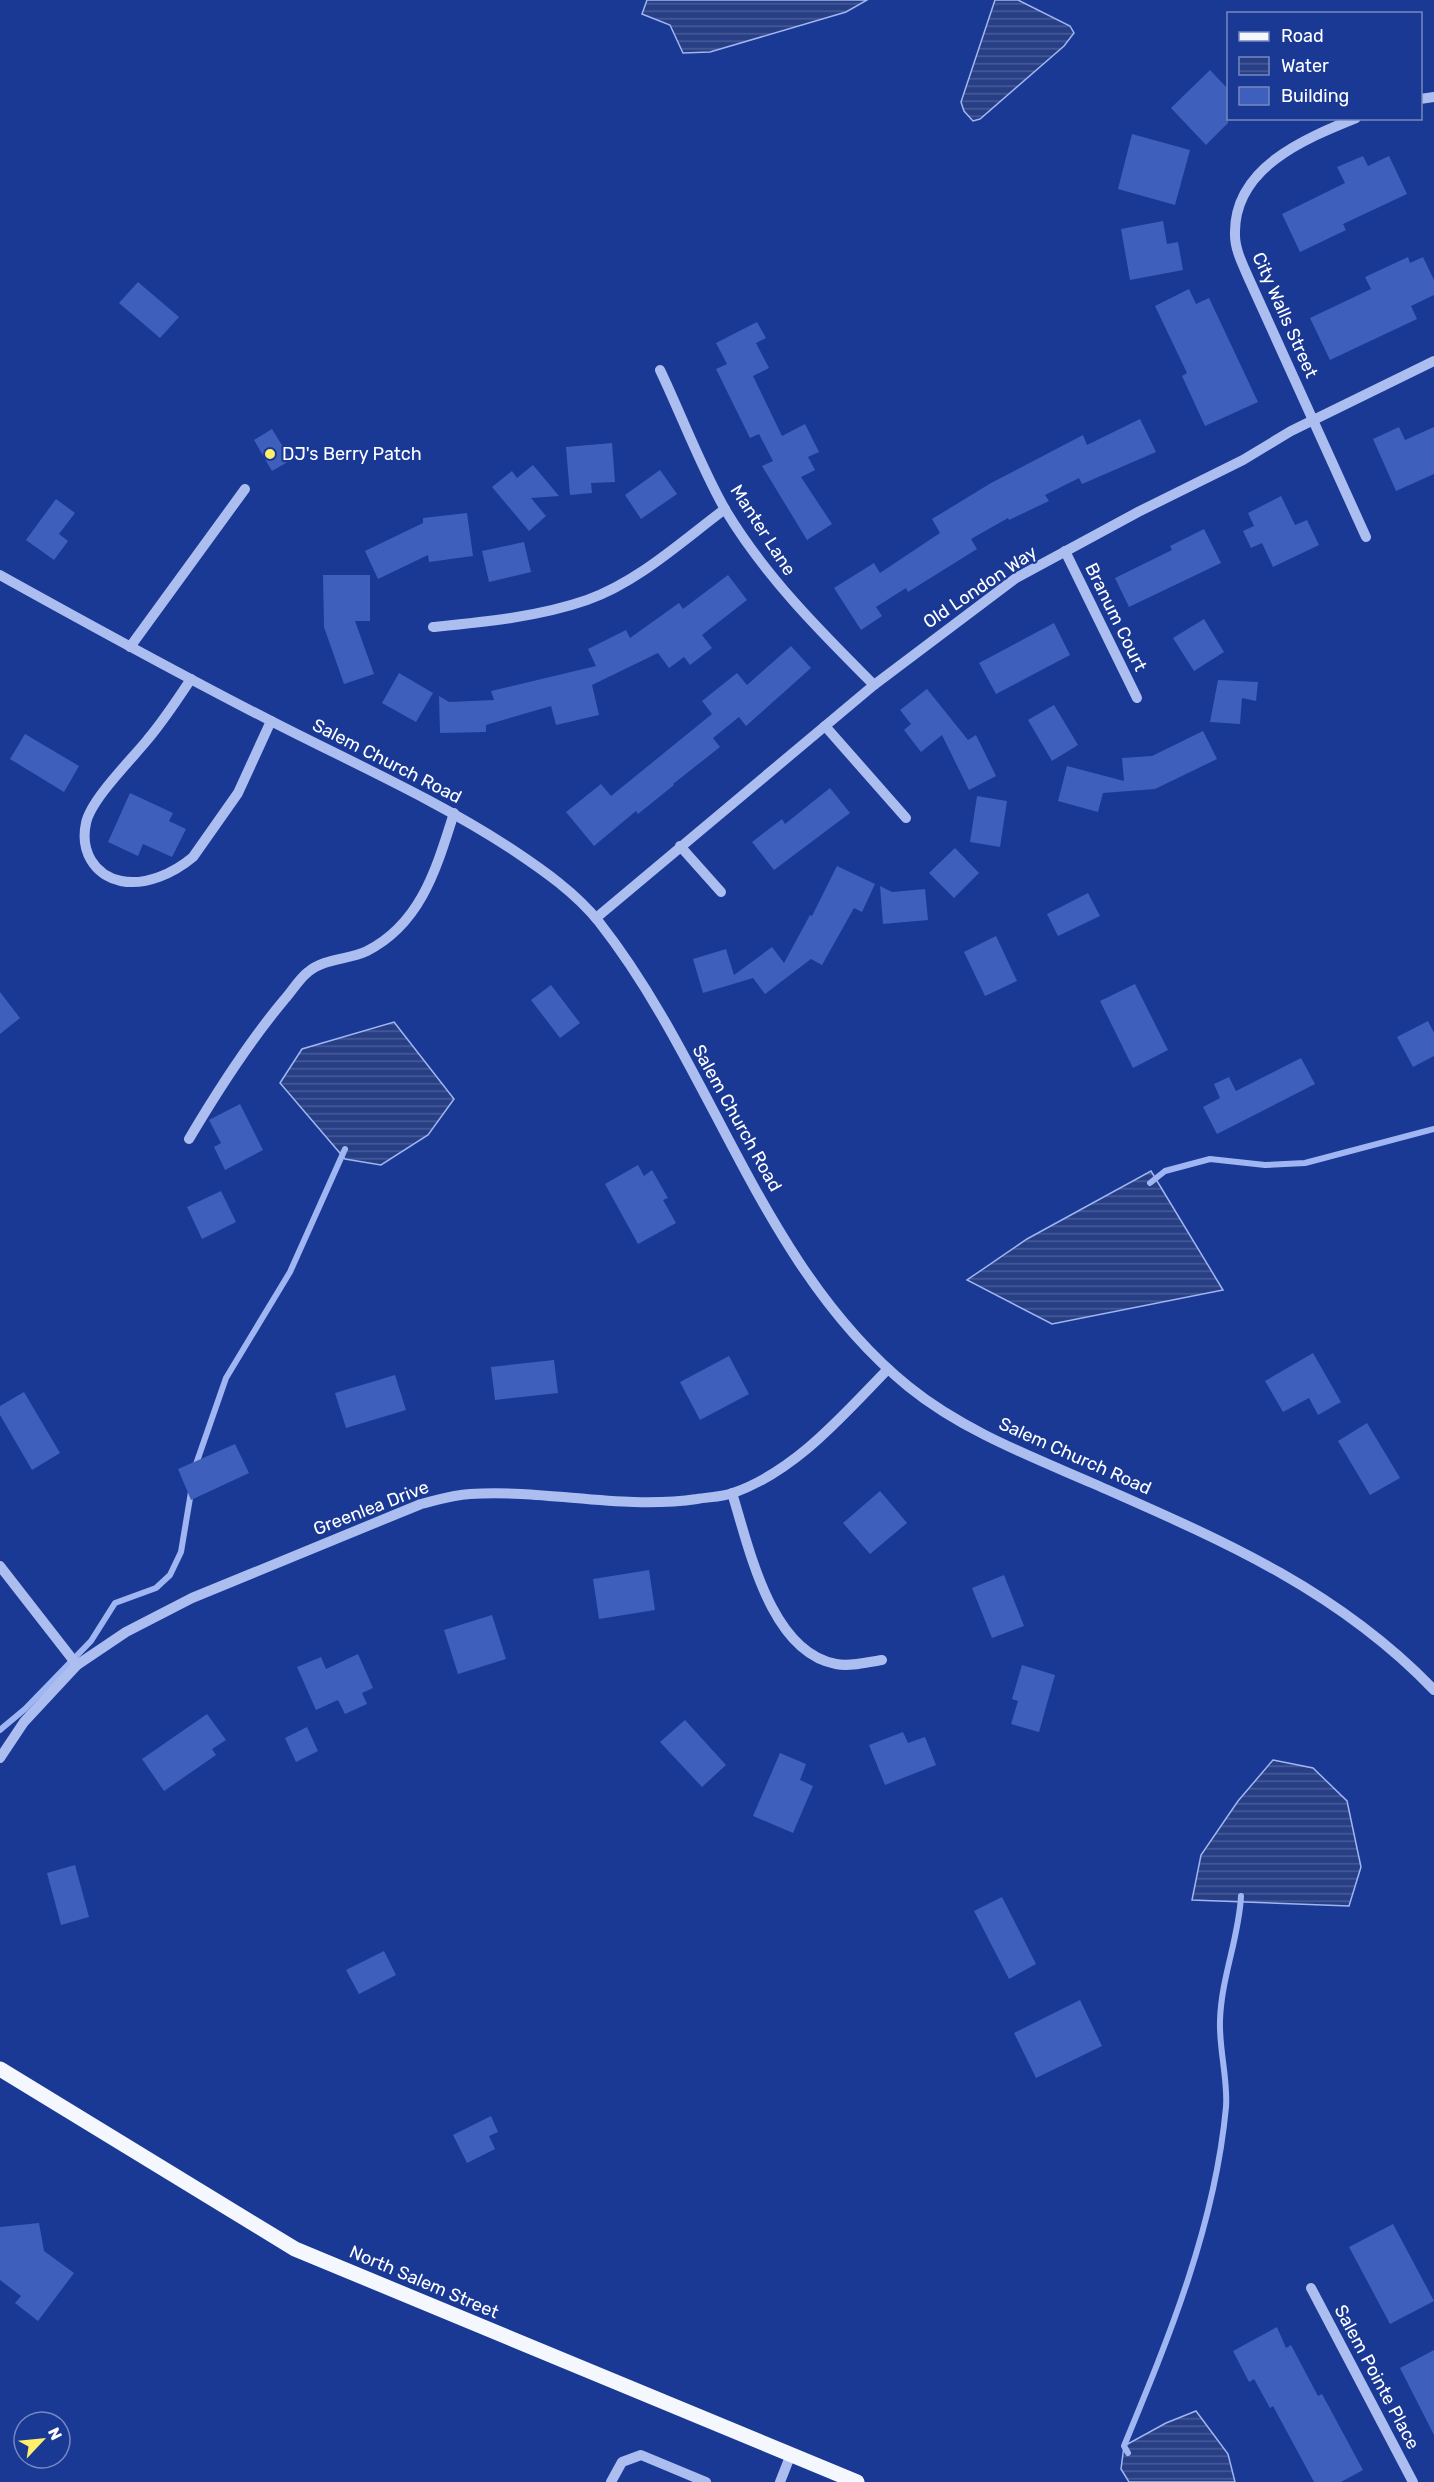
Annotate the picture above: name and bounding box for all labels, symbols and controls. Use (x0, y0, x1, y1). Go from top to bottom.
legend (1227, 12, 1422, 120)
text: Road (1281, 25, 1324, 47)
text: Water (1281, 55, 1329, 77)
text: Building (1281, 85, 1349, 107)
street label: City Walls Street (1247, 249, 1323, 381)
place label: DJ's Berry Patch (282, 443, 422, 465)
marker: DJ's Berry Patch (263, 447, 277, 461)
street label: Manter Lane (725, 480, 801, 580)
street label: Old London Way (919, 541, 1041, 633)
street label: Branum Court (1080, 559, 1152, 675)
street label: Salem Church Road (309, 714, 465, 808)
street label: Salem Church Road (688, 1041, 786, 1195)
street label: Salem Church Road (995, 1413, 1155, 1499)
street label: Greenlea Drive (310, 1476, 432, 1540)
street label: North Salem Street (346, 2241, 502, 2323)
street label: Salem Pointe Place (1330, 2301, 1424, 2453)
north arrow (12, 2410, 72, 2470)
text: N (44, 2424, 66, 2443)

